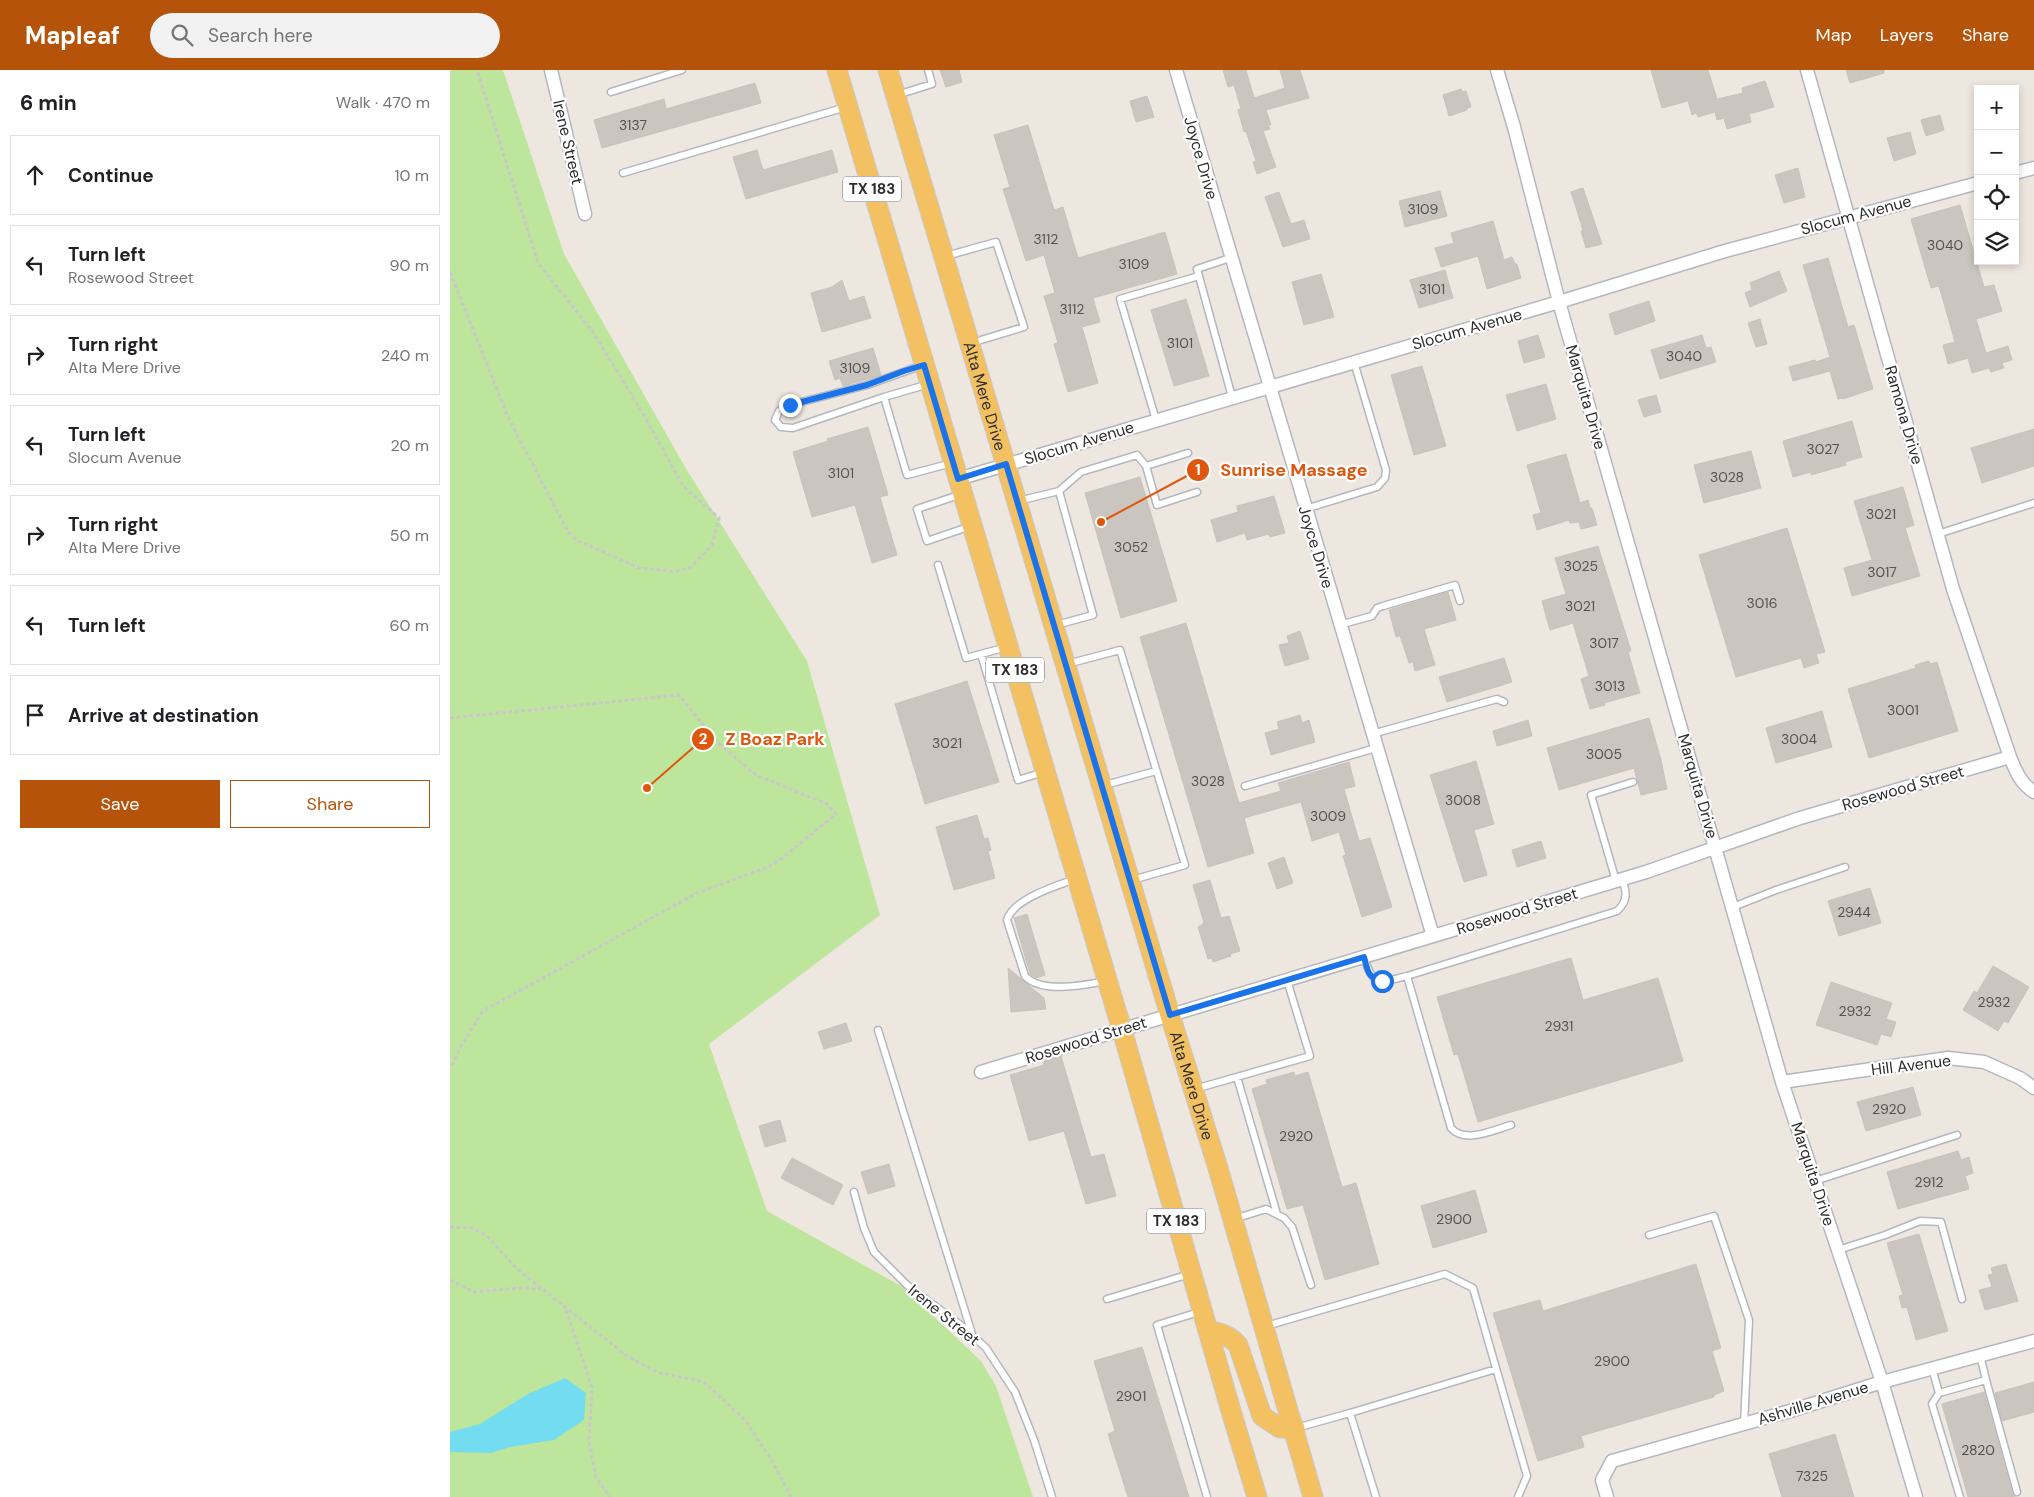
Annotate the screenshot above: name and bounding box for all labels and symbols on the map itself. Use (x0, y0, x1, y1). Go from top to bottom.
street label: Irene Street (548, 98, 588, 186)
street label: Joyce Drive (1179, 114, 1223, 202)
house number: 3137 (619, 116, 647, 134)
road number: TX 183 (843, 176, 901, 202)
street label: Slocum Avenue (1798, 190, 1914, 240)
house number: 3109 (1408, 200, 1439, 218)
house number: 3112 (1034, 230, 1058, 248)
house number: 3040 (1927, 236, 1963, 254)
house number: 3109 (1119, 255, 1150, 273)
house number: 3101 (1419, 280, 1445, 298)
house number: 3112 (1060, 300, 1084, 318)
street label: Slocum Avenue (1410, 303, 1524, 355)
house number: 3101 (1167, 334, 1193, 352)
street label: Alta Mere Drive (959, 339, 1011, 453)
street label: Marquita Drive (1561, 342, 1611, 452)
house number: 3040 (1666, 347, 1702, 365)
house number: 3109 (840, 359, 871, 377)
street label: Ramona Drive (1880, 363, 1928, 467)
route end (779, 394, 802, 417)
street label: Slocum Avenue (1022, 416, 1136, 470)
house number: 3027 (1806, 440, 1840, 458)
callout: Sunrise Massage (1185, 453, 1378, 486)
text: Sunrise Massage (1220, 458, 1368, 482)
text: 1 (1195, 460, 1201, 480)
house number: 3101 (828, 464, 854, 482)
house number: 3028 (1710, 468, 1744, 486)
street label: Joyce Drive (1293, 503, 1339, 591)
house number: 3021 (1866, 505, 1896, 523)
house number: 3052 (1114, 538, 1148, 556)
house number: 3025 (1564, 557, 1598, 575)
house number: 3017 (1867, 563, 1897, 581)
house number: 3016 (1746, 594, 1778, 612)
house number: 3021 (1565, 597, 1595, 615)
house number: 3017 (1589, 634, 1619, 652)
road number: TX 183 (986, 658, 1044, 682)
house number: 3013 (1595, 677, 1625, 695)
house number: 3001 (1887, 701, 1919, 719)
callout: Z Boaz Park (691, 722, 835, 755)
text: Z Boaz Park (725, 727, 825, 751)
text: 2 (699, 729, 708, 749)
house number: 3004 (1781, 730, 1817, 748)
street label: Marquita Drive (1673, 731, 1723, 841)
house number: 3021 (932, 734, 962, 752)
house number: 3005 (1586, 745, 1622, 763)
street label: Rosewood Street (1840, 761, 1966, 815)
house number: 3028 (1191, 772, 1225, 790)
house number: 3008 (1445, 791, 1481, 809)
house number: 3009 (1310, 807, 1346, 825)
street label: Rosewood Street (1454, 883, 1580, 939)
house number: 2944 (1837, 903, 1871, 921)
route start (1371, 970, 1394, 993)
house number: 2932 (1978, 993, 2010, 1011)
house number: 2932 (1839, 1002, 1871, 1020)
street label: Rosewood Street (1023, 1012, 1149, 1068)
house number: 2931 (1545, 1017, 1573, 1035)
street label: Alta Mere Drive (1165, 1028, 1219, 1142)
street label: Hill Avenue (1870, 1050, 1952, 1080)
house number: 2920 (1872, 1100, 1906, 1118)
street label: Marquita Drive (1786, 1119, 1840, 1229)
house number: 2920 (1279, 1127, 1313, 1145)
house number: 2912 (1915, 1173, 1943, 1191)
road number: TX 183 (1147, 1208, 1205, 1234)
house number: 2900 (1436, 1210, 1472, 1228)
street label: Irene Street (904, 1280, 984, 1350)
house number: 2900 (1594, 1352, 1630, 1370)
street label: Ashville Avenue (1755, 1376, 1871, 1430)
house number: 2901 (1116, 1387, 1146, 1405)
house number: 2820 (1961, 1441, 1995, 1459)
house number: 7325 (1796, 1467, 1828, 1485)

